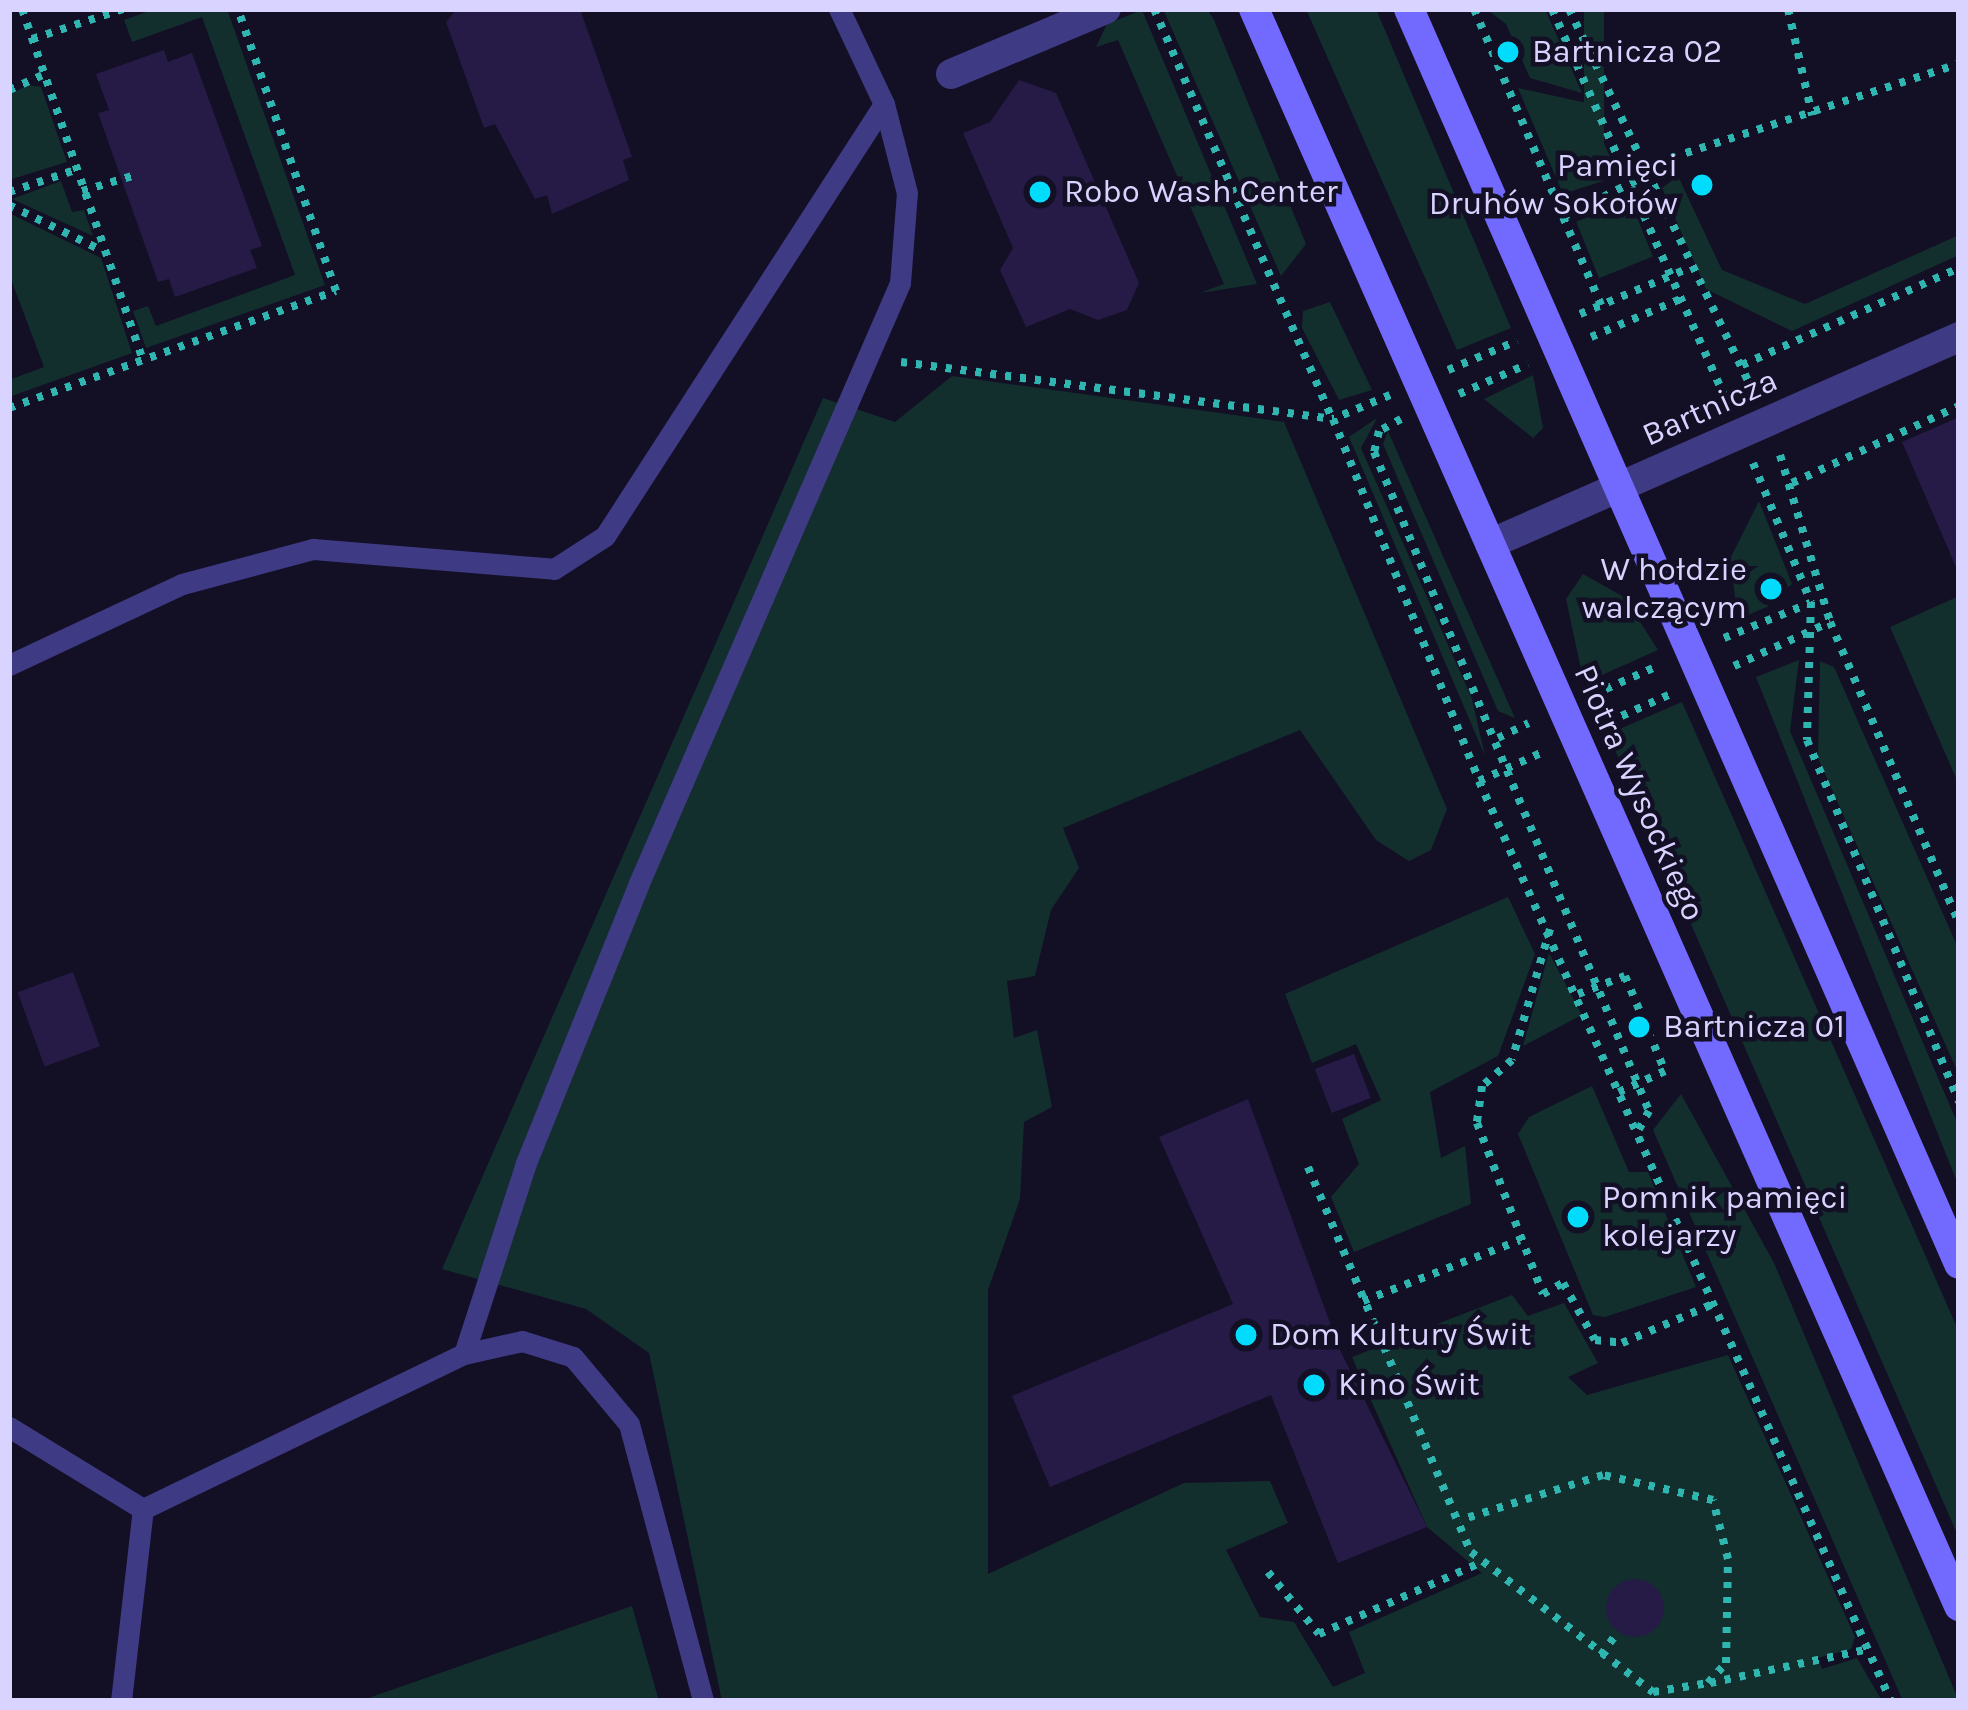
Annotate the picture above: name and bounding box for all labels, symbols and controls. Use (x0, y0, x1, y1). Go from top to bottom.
place label: Bartnicza 02 (1532, 32, 1722, 72)
marker: Bartnicza 02 (1495, 39, 1521, 65)
place label: Pamięci Druhów Sokołów (1429, 146, 1678, 224)
place label: Robo Wash Center (1064, 172, 1338, 212)
marker: Pamięci Druhów Sokołów (1689, 172, 1715, 198)
marker: Robo Wash Center (1027, 179, 1053, 205)
street label: Bartnicza (1636, 361, 1784, 455)
place label: W hołdzie walczącym (1582, 550, 1747, 628)
marker: W hołdzie walczącym (1758, 576, 1784, 602)
street label: Piotra Wysockiego (1565, 659, 1713, 927)
place label: Bartnicza 01 (1663, 1007, 1845, 1047)
marker: Bartnicza 01 (1626, 1014, 1652, 1040)
place label: Pomnik pamięci kolejarzy (1602, 1178, 1847, 1256)
marker: Pomnik pamięci kolejarzy (1565, 1204, 1591, 1230)
place label: Dom Kultury Świt (1270, 1315, 1531, 1355)
marker: Dom Kultury Świt (1233, 1322, 1259, 1348)
place label: Kino Świt (1338, 1365, 1480, 1405)
marker: Kino Świt (1301, 1372, 1327, 1398)

